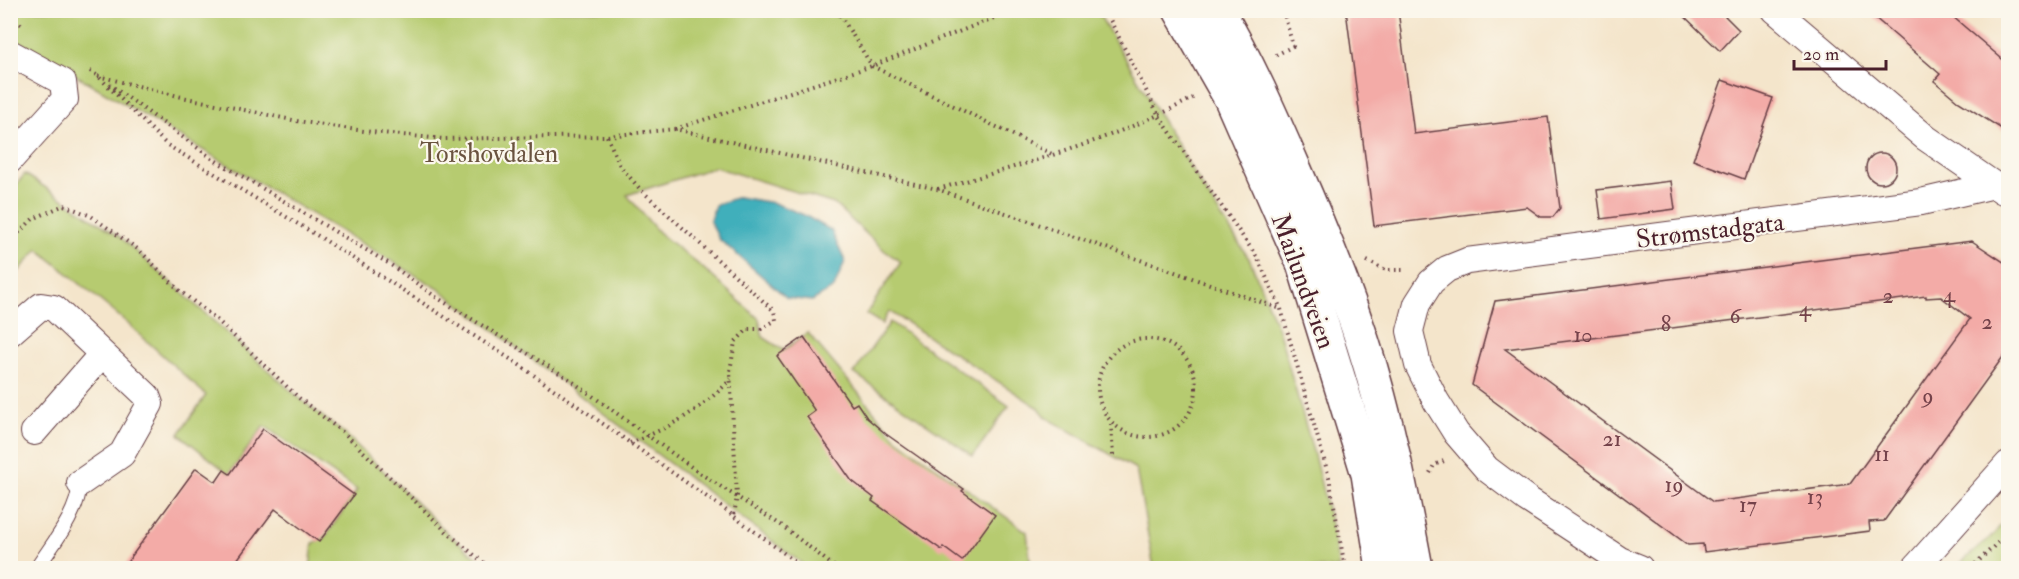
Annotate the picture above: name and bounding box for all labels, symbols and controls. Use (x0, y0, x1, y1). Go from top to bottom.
scale bar (1794, 33, 1886, 71)
text: 20 m (1803, 43, 1839, 66)
park label: Torshovdalen (420, 138, 558, 170)
street label: Strømstadgata (1634, 206, 1786, 256)
street label: Mailundveien (1264, 209, 1342, 353)
house number: 4 (1943, 281, 1956, 309)
house number: 2 (1882, 282, 1894, 310)
house number: 4 (1799, 295, 1812, 323)
house number: 6 (1729, 302, 1742, 330)
house number: 2 (1981, 308, 1993, 336)
house number: 8 (1661, 310, 1671, 338)
house number: 10 (1573, 321, 1593, 349)
house number: 9 (1920, 382, 1934, 410)
house number: 21 (1602, 425, 1622, 453)
house number: 11 (1874, 440, 1890, 468)
house number: 19 (1664, 471, 1684, 499)
house number: 13 (1807, 483, 1823, 511)
house number: 17 (1739, 491, 1757, 519)

